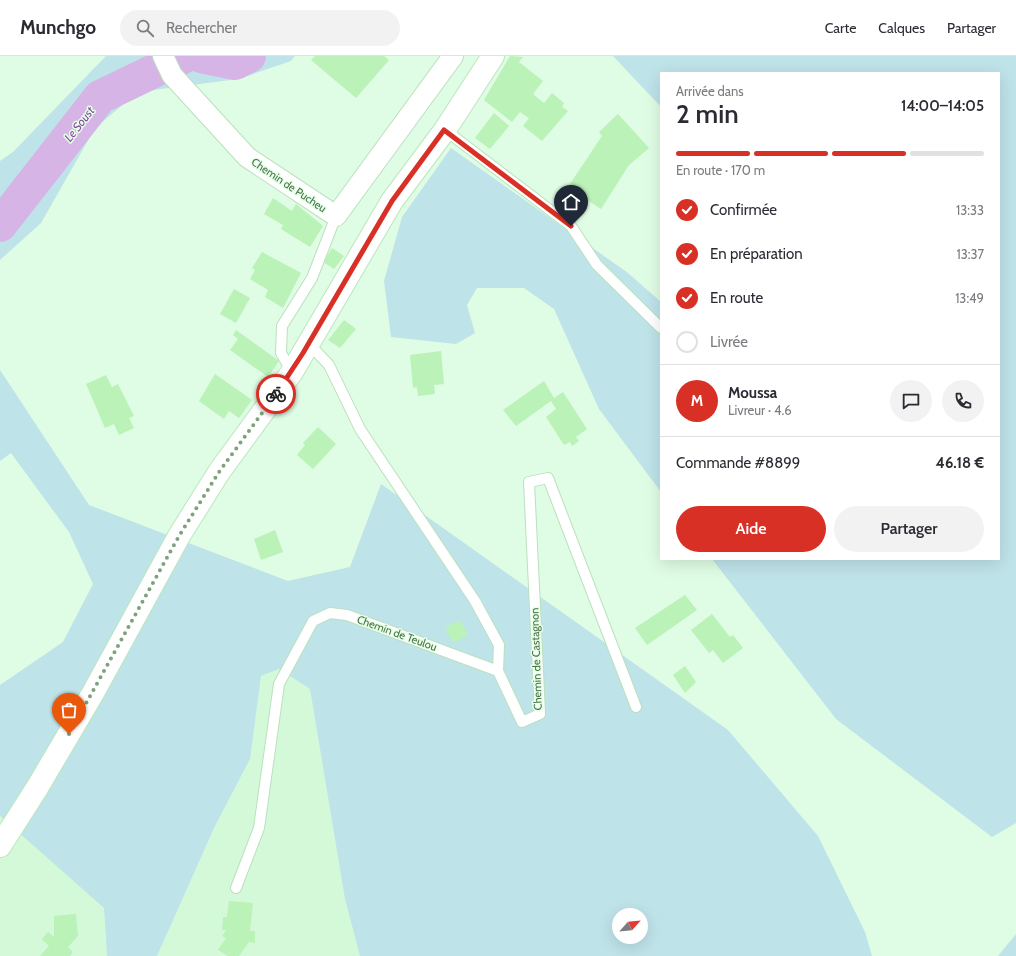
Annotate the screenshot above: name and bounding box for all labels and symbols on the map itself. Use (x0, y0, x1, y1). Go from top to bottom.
water label: Le Soust (61, 103, 98, 144)
street label: Chemin de Pucheu (249, 155, 329, 215)
pin (554, 185, 588, 226)
courier (256, 374, 296, 414)
street label: Chemin de Castagnon (527, 607, 545, 711)
street label: Chemin de Teulou (355, 612, 439, 654)
pin (52, 693, 86, 734)
north arrow (612, 908, 648, 944)

